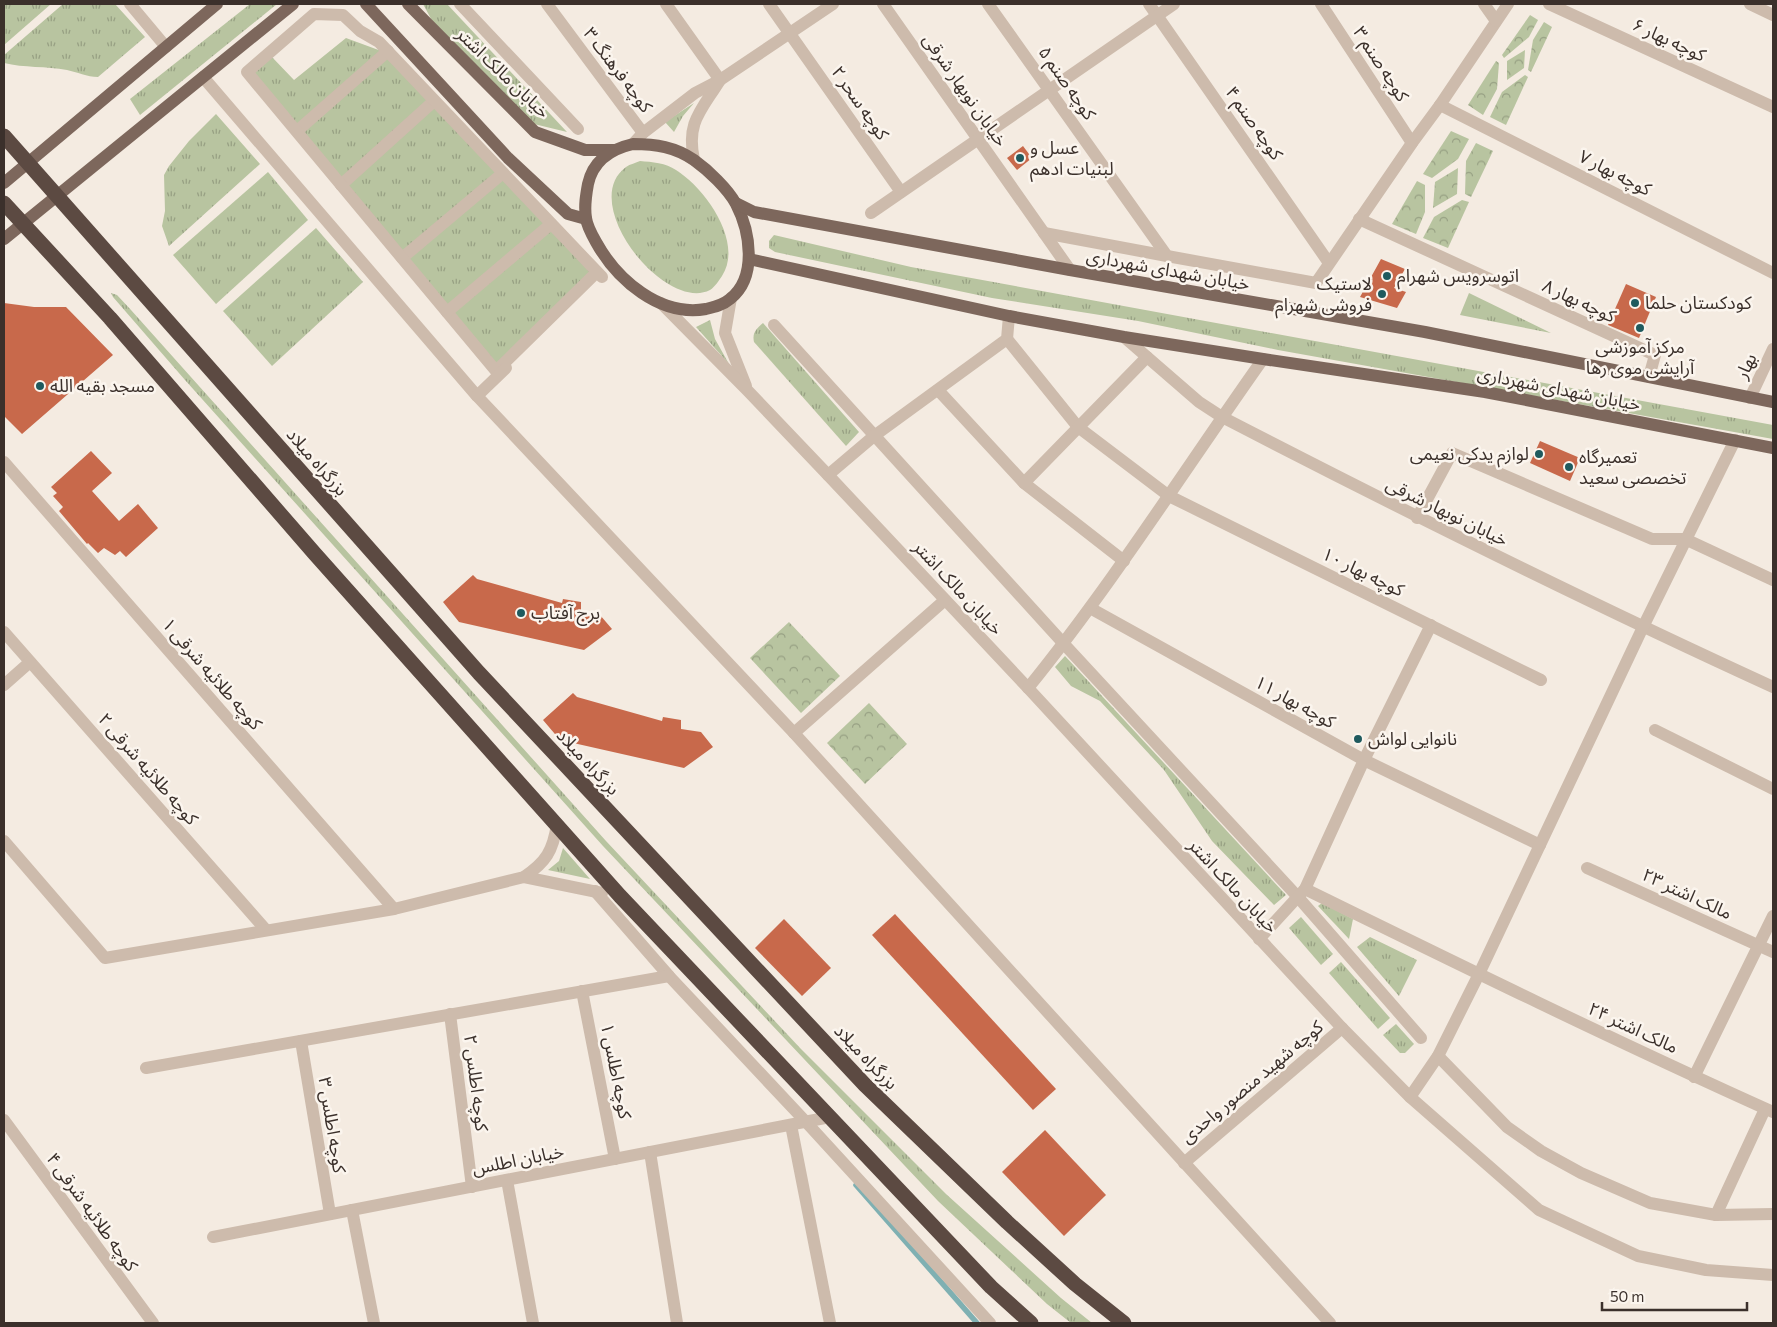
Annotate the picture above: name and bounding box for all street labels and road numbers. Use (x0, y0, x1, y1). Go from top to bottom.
street label: کوچه بهار ۶ (1629, 13, 1710, 67)
street label: خیابان مالک اشتر (451, 22, 555, 123)
street label: کوچه فرهنگ ۳ (579, 22, 658, 117)
street label: کوچه صنم ۳ (1347, 22, 1415, 107)
street label: خیابان نوبهار شرقی (918, 29, 1013, 151)
street label: کوچه صنم ۵ (1032, 41, 1102, 126)
street label: کوچه سحر ۲ (827, 61, 895, 145)
street label: کوچه صنم ۴ (1219, 81, 1289, 166)
street label: کوچه بهار ۷ (1575, 145, 1656, 201)
street label: خیابان شهدای شهرداری (1085, 244, 1252, 295)
street label: کوچه بهار ۸ (1539, 274, 1620, 328)
street label: بهار (1729, 349, 1762, 383)
street label: خیابان شهدای شهرداری (1476, 361, 1643, 416)
street label: بزرگراه میلاد (282, 423, 353, 500)
street label: خیابان نوبهار شرقی (1382, 472, 1512, 551)
street label: خیابان مالک اشتر (908, 535, 1008, 640)
street label: کوچه بهار ۱۰ (1318, 542, 1409, 602)
street label: کوچه طلائیه شرقی ۱ (157, 613, 268, 735)
street label: کوچه بهار ۱۱ (1251, 670, 1340, 733)
street label: کوچه طلائیه شرقی ۲ (93, 708, 204, 830)
street label: بزرگراه میلاد (552, 724, 625, 800)
street label: خیابان مالک اشتر (1183, 833, 1283, 938)
street label: مالک اشتر ۲۳ (1639, 863, 1736, 924)
street label: مالک اشتر ۲۴ (1585, 997, 1682, 1058)
street label: کوچه شهید منصور واحدی (1176, 1015, 1328, 1148)
street label: بزرگراه میلاد (829, 1019, 903, 1094)
street label: کوچه اطلس ۱ (596, 1021, 637, 1121)
street label: کوچه اطلس ۲ (459, 1033, 494, 1133)
street label: کوچه اطلس ۳ (313, 1075, 352, 1175)
street label: خیابان اطلس (470, 1139, 566, 1180)
street label: کوچه طلائیه شرقی ۴ (42, 1148, 144, 1276)

